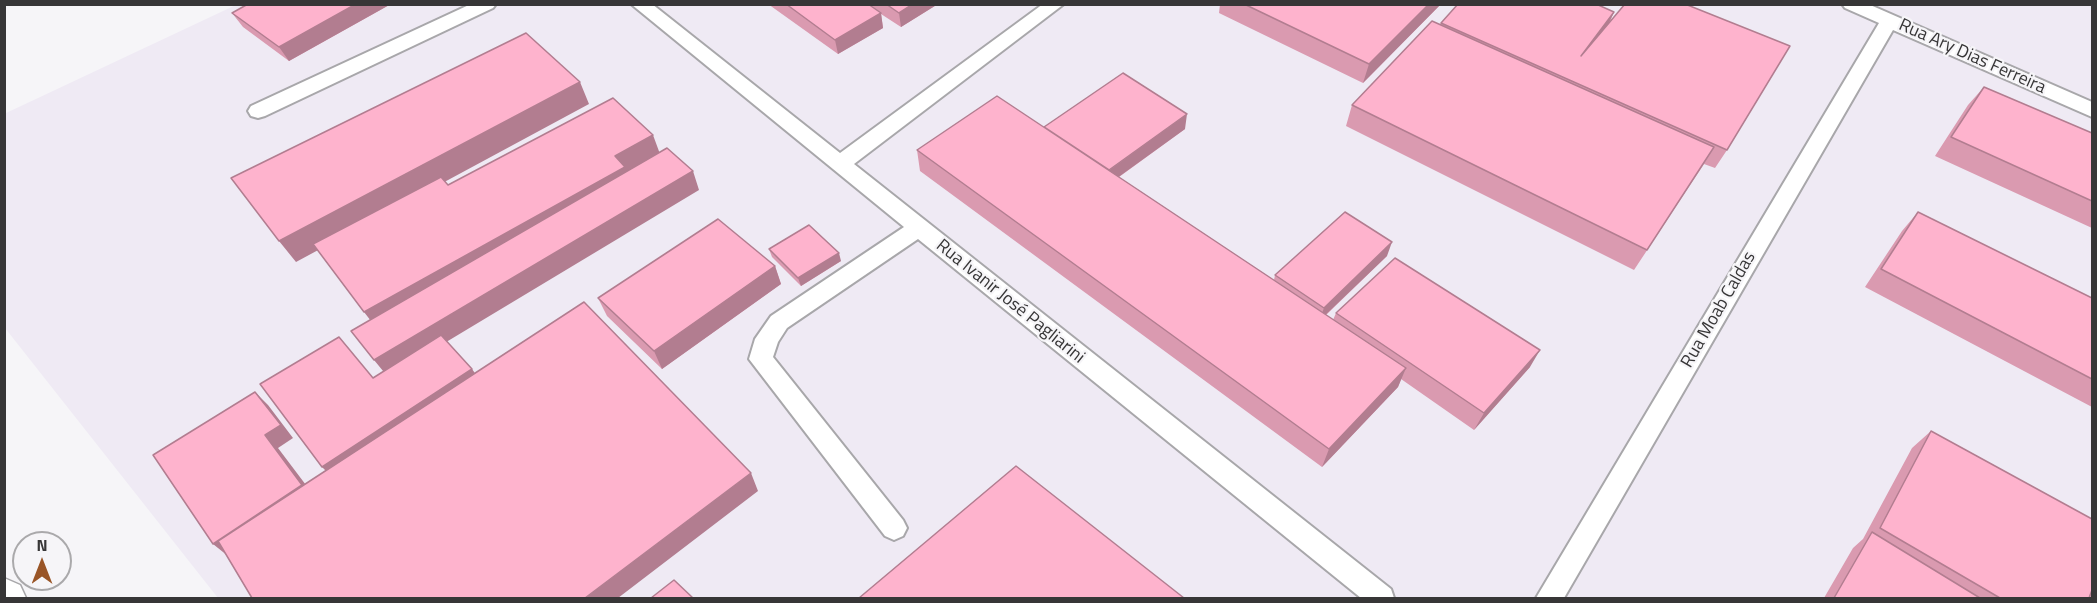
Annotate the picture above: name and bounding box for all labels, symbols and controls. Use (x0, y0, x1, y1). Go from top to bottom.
street label: Rua Ary Dias Ferreira (1895, 15, 2049, 99)
street label: Rua Ivanir José Pagliarini (931, 235, 1089, 369)
street label: Rua Moab Caldas (1677, 248, 1761, 372)
north arrow (12, 531, 72, 591)
text: N (36, 533, 48, 557)

